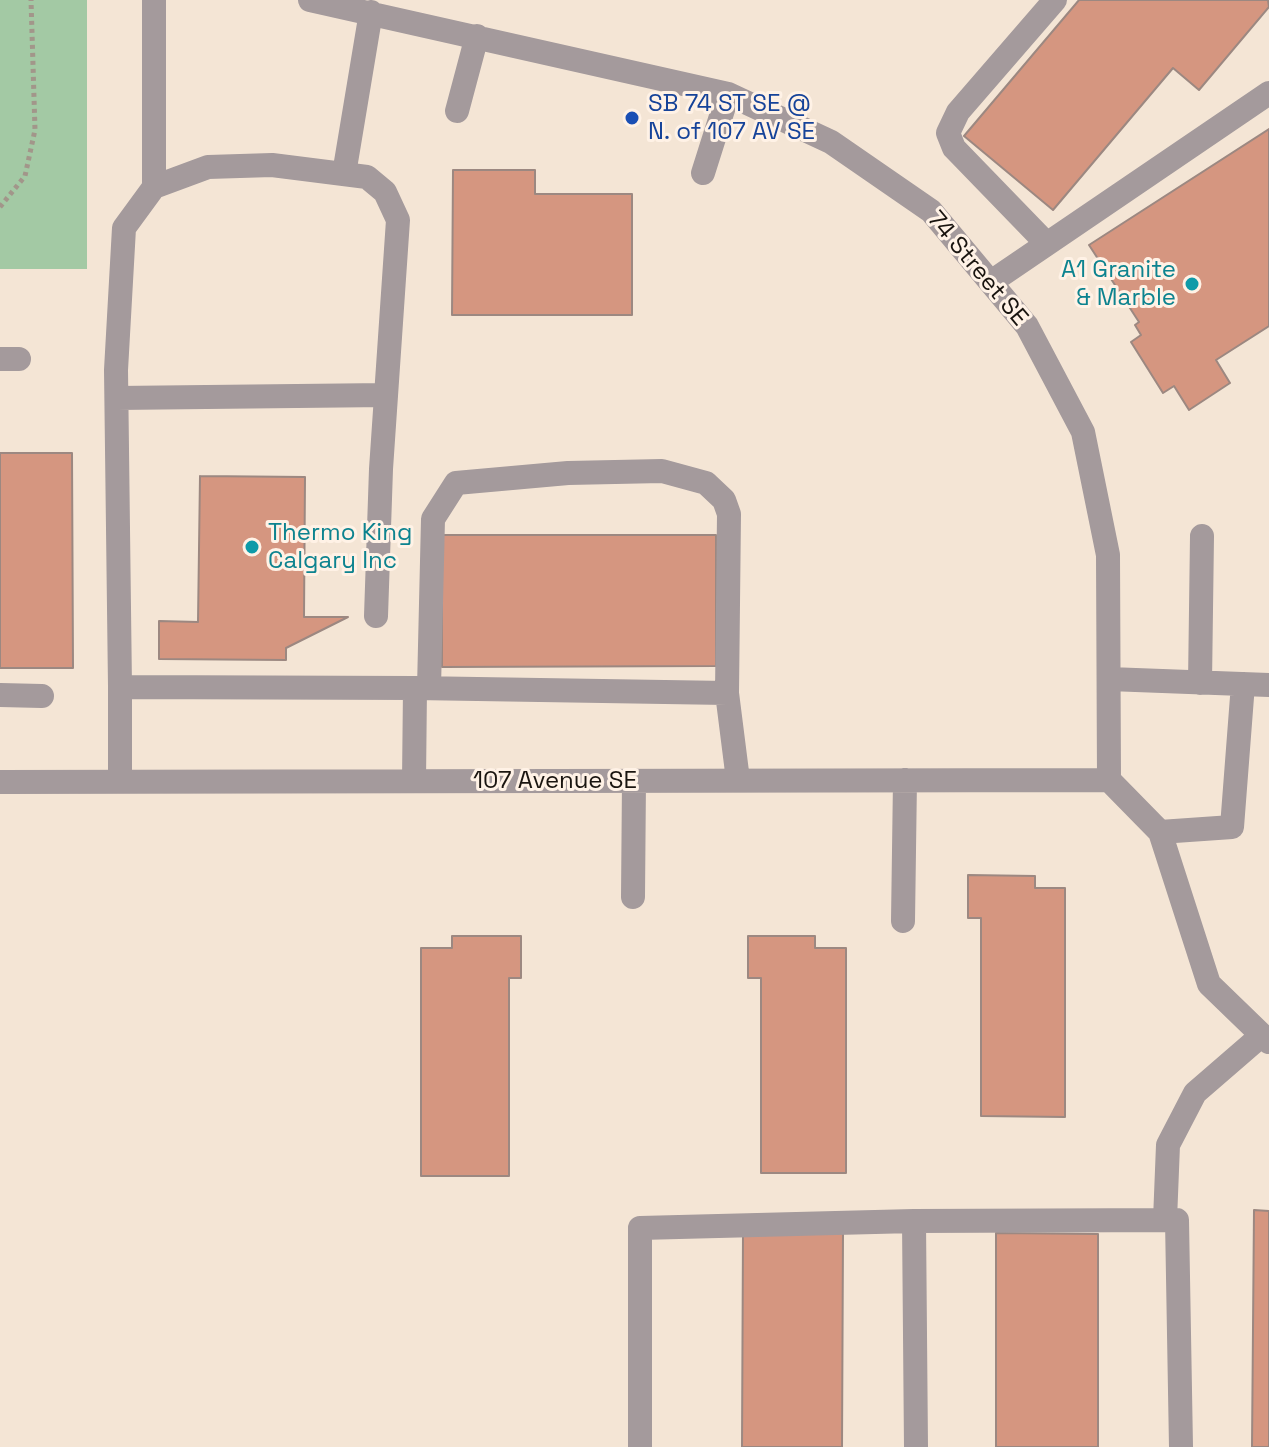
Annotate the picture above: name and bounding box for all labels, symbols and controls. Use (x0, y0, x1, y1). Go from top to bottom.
place label: SB 74 ST SE @ N. of 107 AV SE (648, 90, 815, 146)
marker: SB 74 ST SE @ N. of 107 AV SE (623, 109, 641, 127)
street label: 74 Street SE (921, 206, 1033, 332)
place label: A1 Granite & Marble (1061, 256, 1176, 312)
marker: A1 Granite & Marble (1183, 275, 1201, 293)
place label: Thermo King Calgary Inc (268, 519, 412, 575)
marker: Thermo King Calgary Inc (243, 538, 261, 556)
street label: 107 Avenue SE (473, 767, 637, 795)

